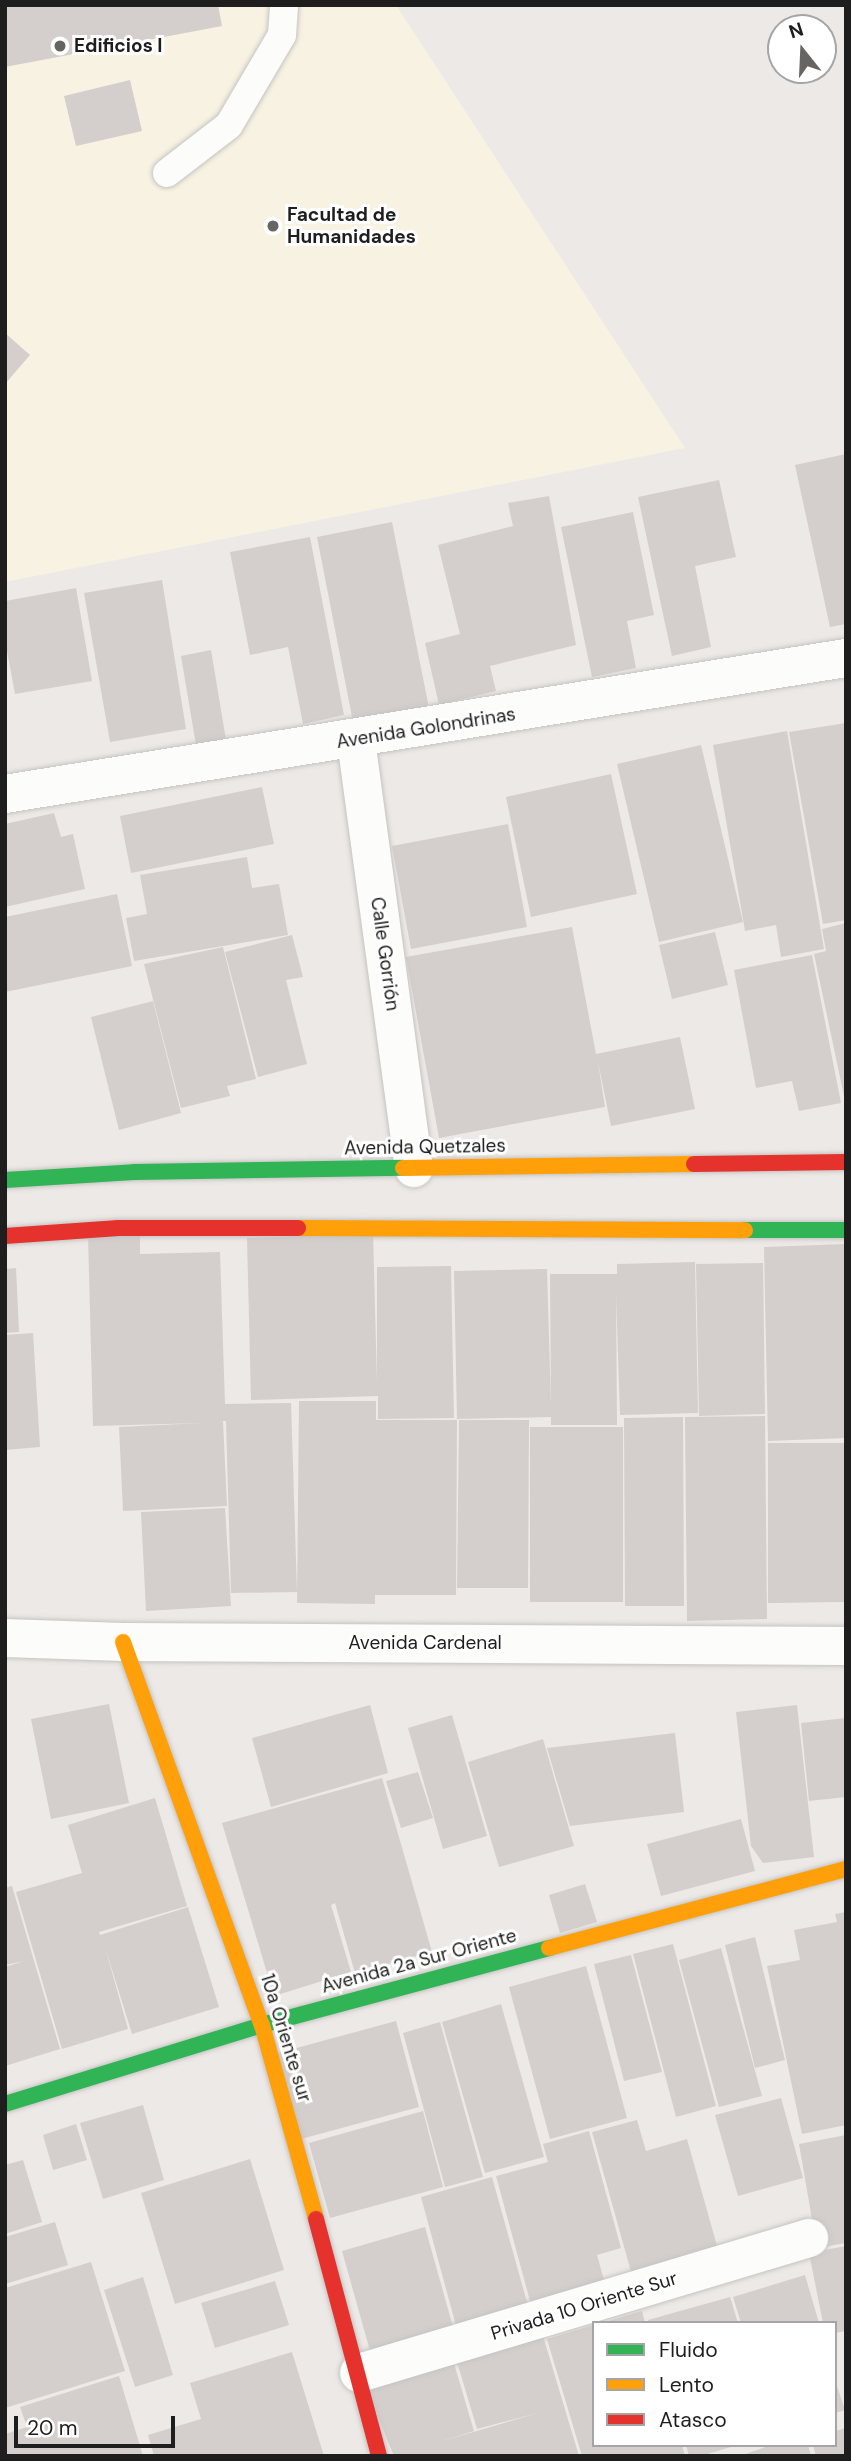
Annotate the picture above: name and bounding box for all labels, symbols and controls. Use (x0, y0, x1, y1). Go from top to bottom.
north arrow (767, 14, 837, 84)
text: N (786, 16, 806, 44)
place label: Edificios I (74, 35, 162, 57)
marker: Edificios I (52, 38, 68, 54)
place label: Facultad de Humanidades (287, 204, 416, 248)
marker: Facultad de Humanidades (265, 218, 281, 234)
street label: Avenida Golondrinas (335, 703, 517, 753)
street label: Calle Gorrión (366, 896, 404, 1012)
street label: Avenida Quetzales (344, 1134, 506, 1160)
street label: Avenida Cardenal (348, 1632, 502, 1654)
street label: Avenida 2a Sur Oriente (319, 1924, 519, 1998)
street label: 10a Oriente sur (256, 1971, 316, 2105)
street label: Privada 10 Oriente Sur (488, 2267, 680, 2345)
legend (592, 2321, 837, 2447)
text: Fluido (659, 2336, 718, 2364)
text: Lento (659, 2371, 714, 2399)
scale bar (18, 2402, 178, 2446)
text: Atasco (659, 2406, 727, 2434)
text: 20 m (27, 2414, 78, 2442)

